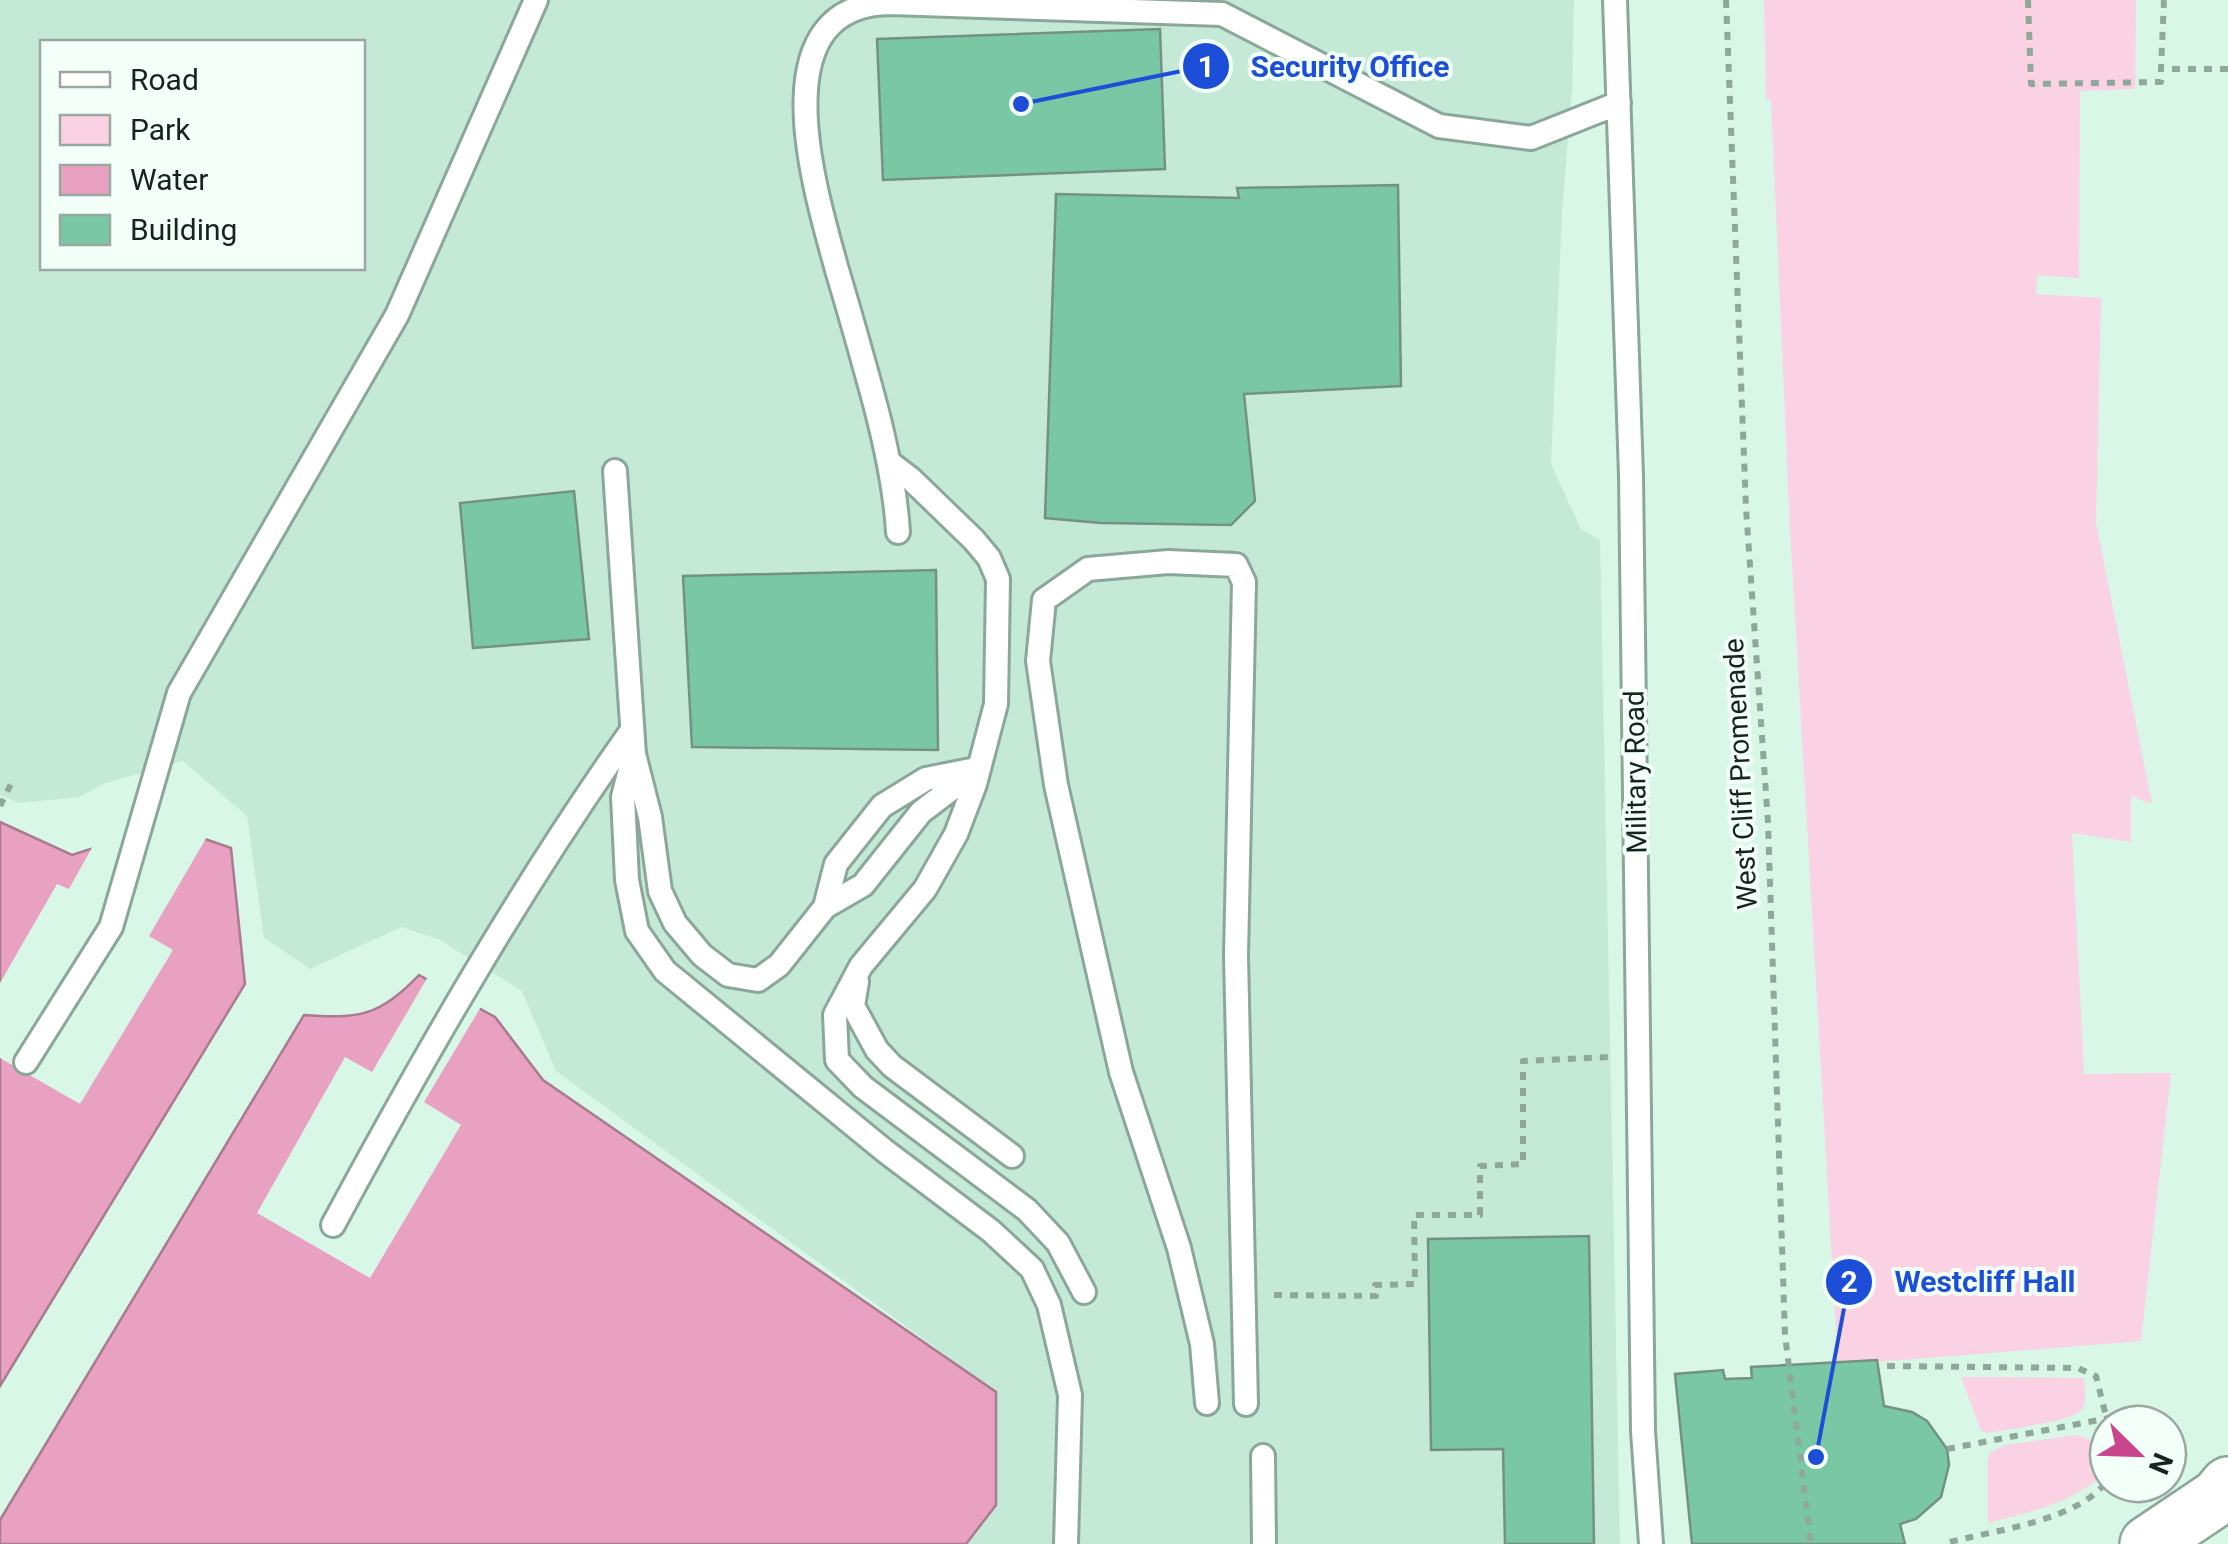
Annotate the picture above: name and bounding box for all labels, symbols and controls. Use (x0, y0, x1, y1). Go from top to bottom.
callout: Security Office (1181, 36, 1470, 96)
legend (40, 40, 365, 270)
text: 1 (1197, 49, 1215, 84)
text: Security Office (1250, 49, 1450, 84)
text: Road (130, 62, 199, 97)
text: Park (130, 112, 191, 147)
text: Water (130, 162, 208, 197)
text: Building (130, 212, 237, 247)
street label: West Cliff Promenade (1717, 637, 1764, 910)
street label: Military Road (1618, 690, 1653, 854)
callout: Westcliff Hall (1824, 1252, 2096, 1312)
text: 2 (1840, 1264, 1858, 1299)
text: Westcliff Hall (1894, 1264, 2076, 1299)
north arrow (2088, 1404, 2188, 1504)
text: N (2142, 1448, 2180, 1479)

